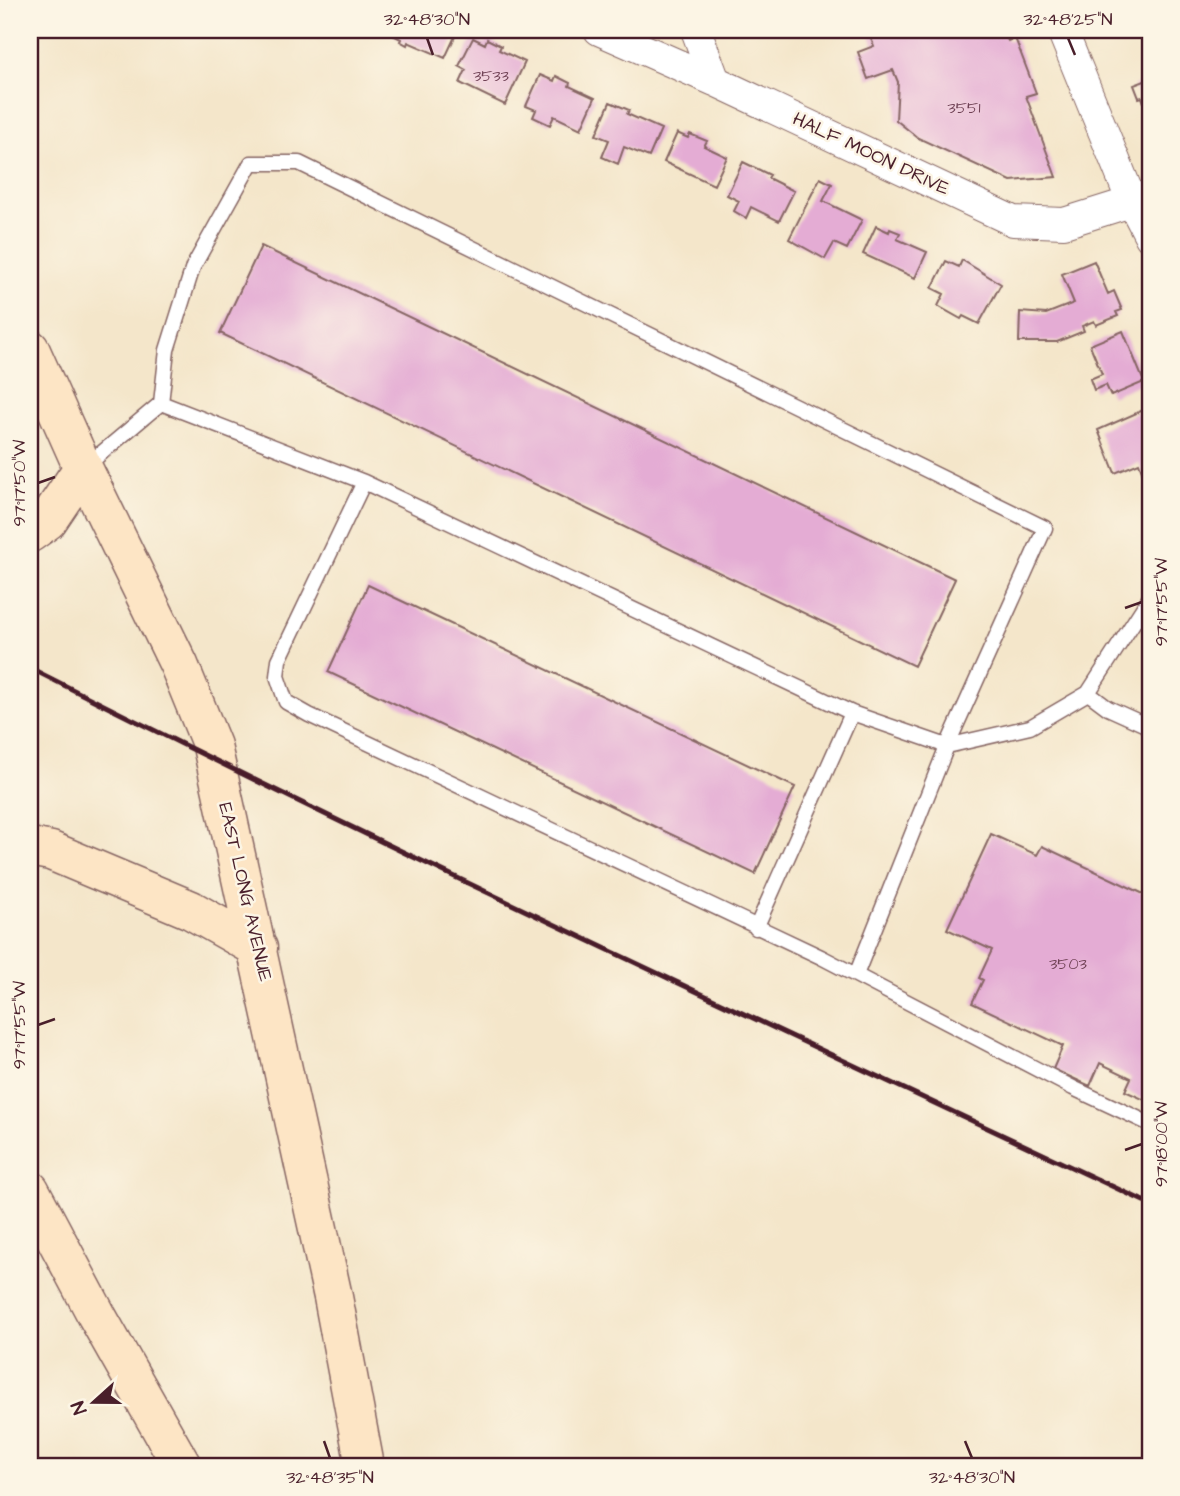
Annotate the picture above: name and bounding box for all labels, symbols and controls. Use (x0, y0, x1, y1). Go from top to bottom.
text: 32°48'30"N (384, 7, 470, 32)
text: 32°48'25"N (1024, 7, 1112, 32)
house number: 3533 (473, 65, 509, 87)
house number: 3551 (948, 97, 980, 119)
street label: HALF MOON DRIVE (788, 106, 954, 202)
text: 97°17'50"W (7, 440, 32, 526)
text: 97°17'55"W (1149, 558, 1174, 646)
street label: EAST LONG AVENUE (211, 800, 279, 984)
house number: 3503 (1049, 953, 1087, 975)
text: 97°17'55"W (7, 981, 32, 1069)
text: 97°18'00"W (1149, 1101, 1174, 1187)
north arrow (60, 1366, 130, 1436)
text: N (65, 1397, 94, 1418)
text: 32°48'35"N (286, 1465, 374, 1490)
text: 32°48'30"N (929, 1465, 1015, 1490)

